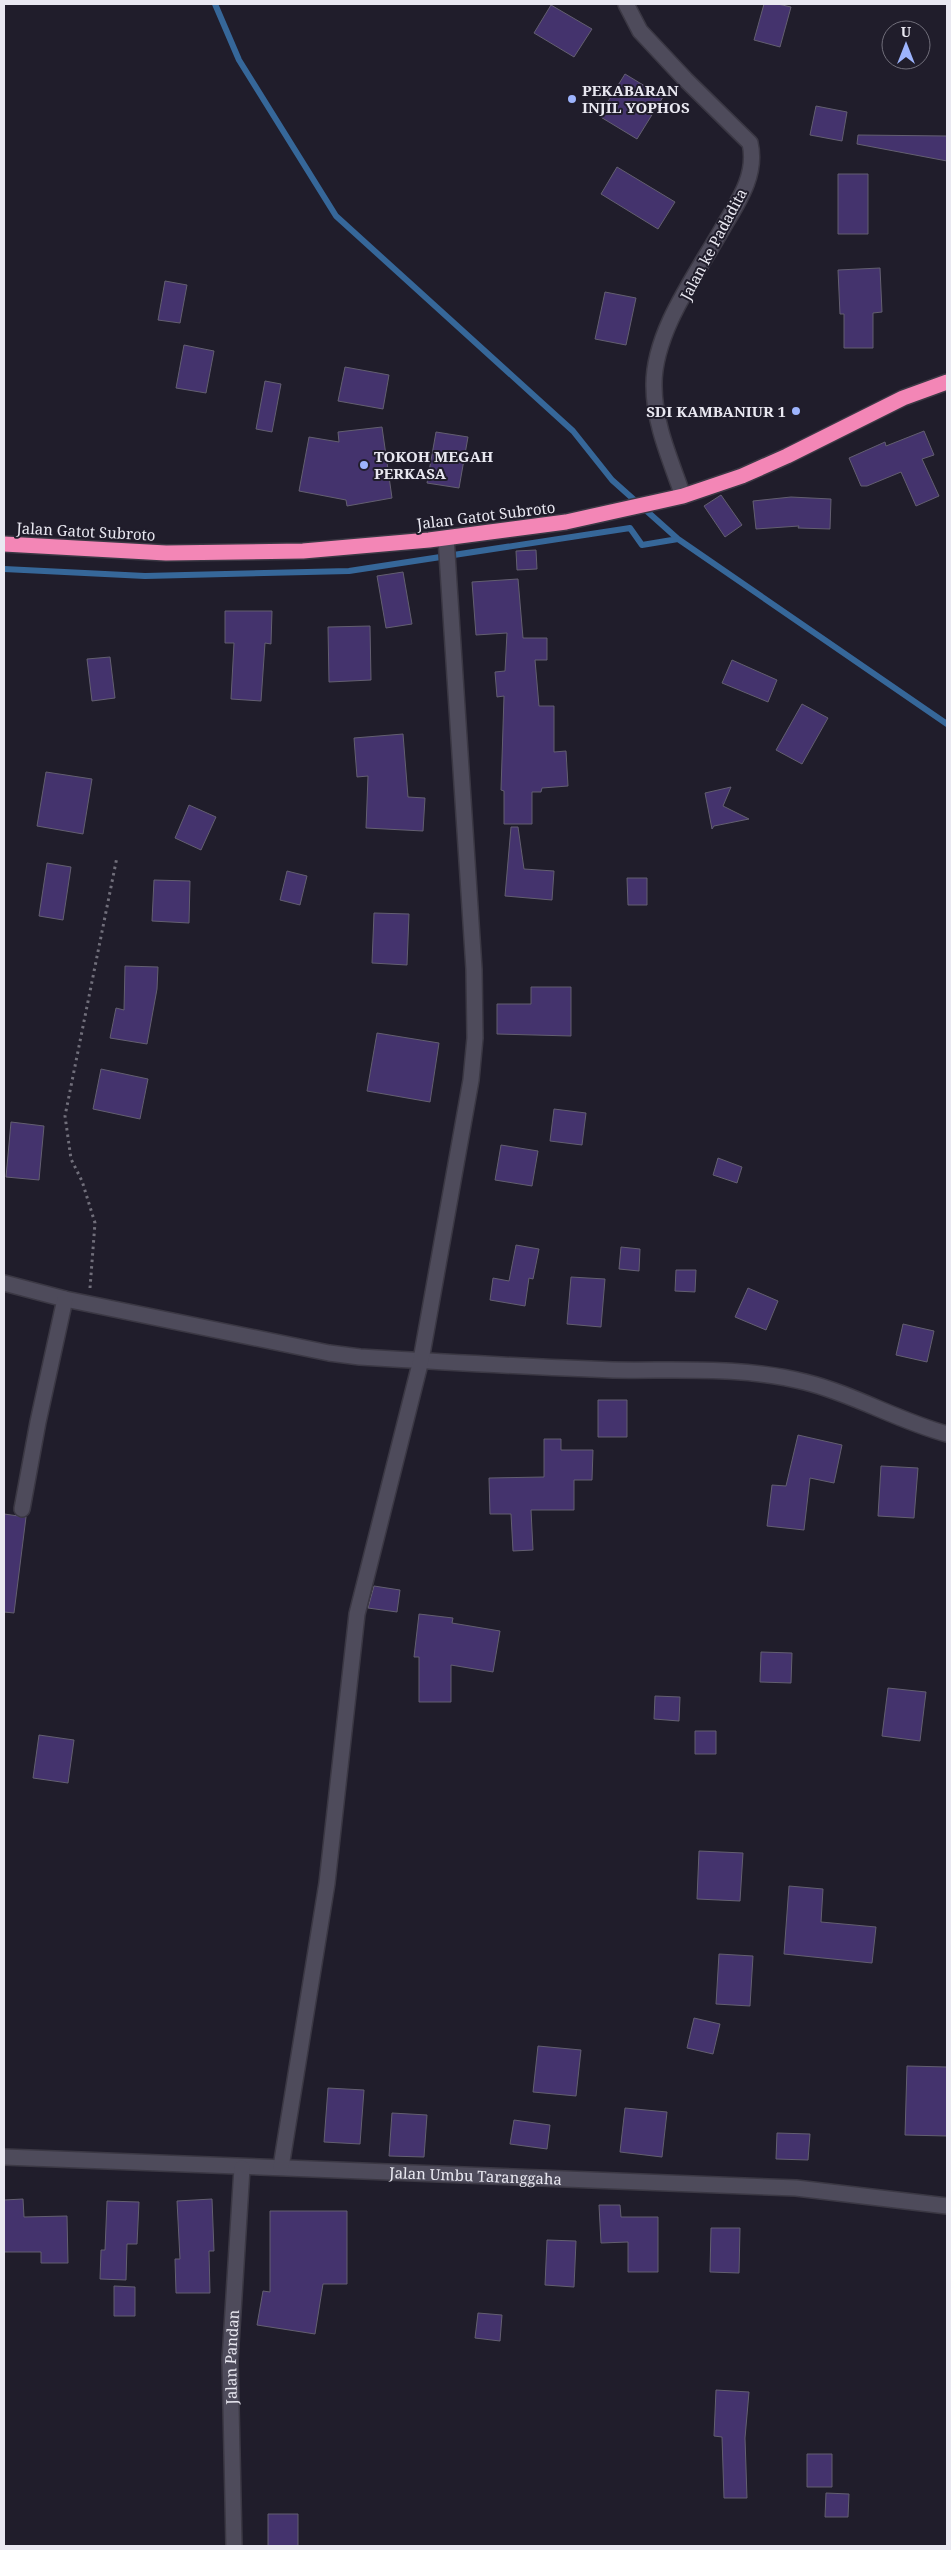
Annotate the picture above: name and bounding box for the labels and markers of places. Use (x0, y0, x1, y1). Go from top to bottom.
place label: PEKABARAN INJIL YOPHOS (582, 80, 690, 117)
marker: PEKABARAN INJIL YOPHOS (566, 93, 578, 105)
place label: SDI KAMBANIUR 1 (646, 401, 786, 421)
marker: SDI KAMBANIUR 1 (790, 405, 802, 417)
place label: TOKOH MEGAH PERKASA (374, 446, 493, 483)
marker: TOKOH MEGAH PERKASA (358, 459, 370, 471)

